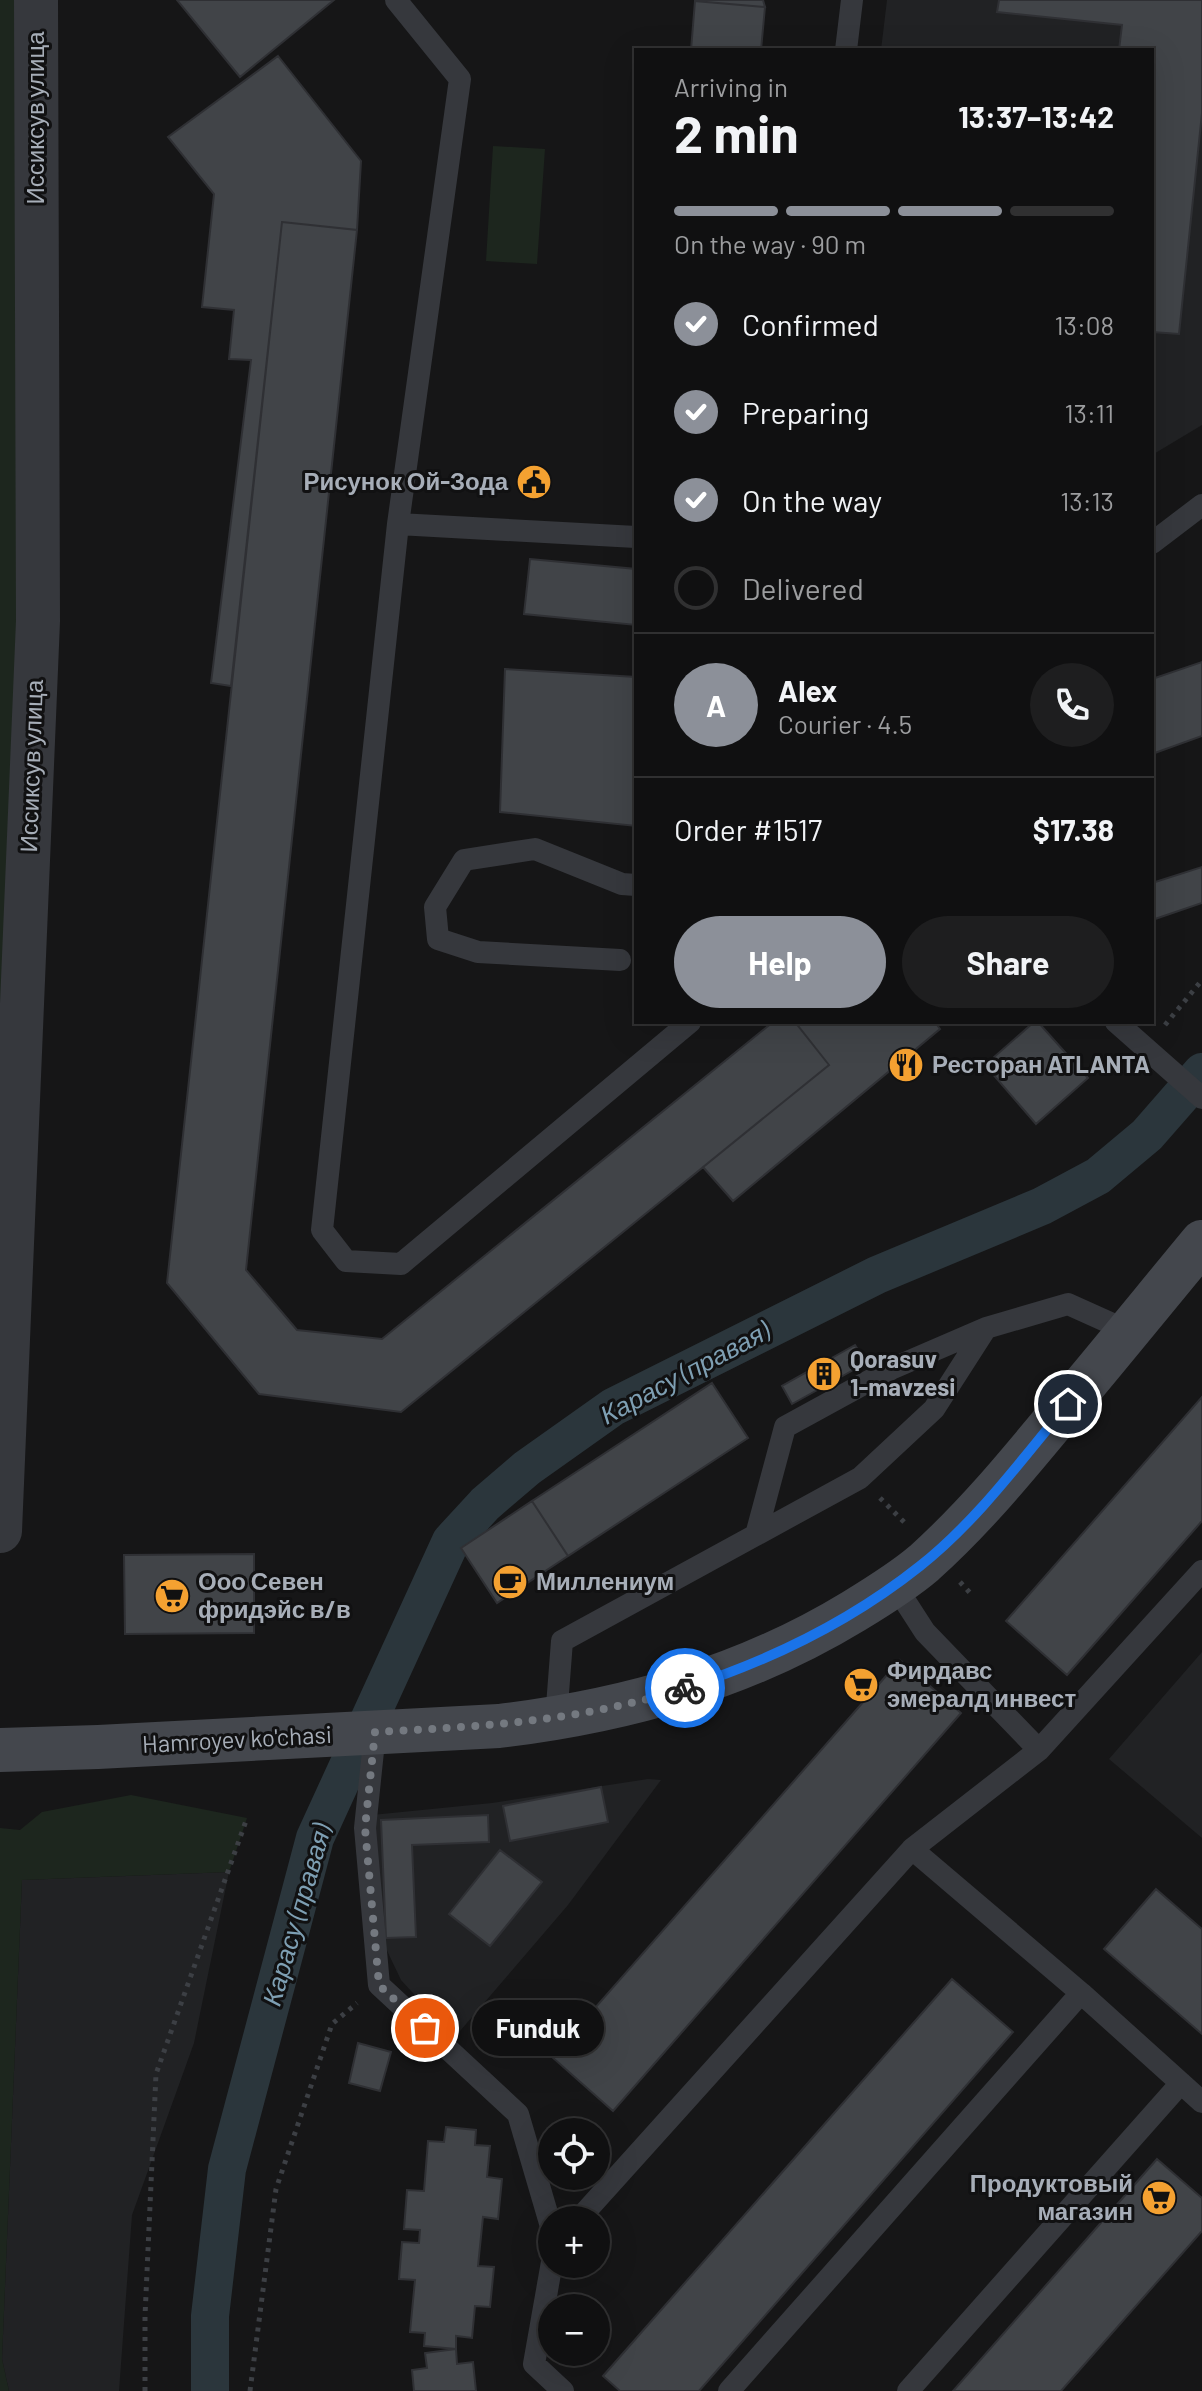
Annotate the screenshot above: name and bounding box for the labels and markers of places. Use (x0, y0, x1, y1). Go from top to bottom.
public building icon: Рисунок Ой-Зода (515, 463, 553, 501)
place label: Рисунок Ой-Зода (303, 466, 509, 495)
restaurant icon: Ресторан ATLANTA (887, 1046, 925, 1084)
place label: Ресторан ATLANTA (932, 1049, 1150, 1078)
place label: Qorasuv 1-mavzesi (850, 1344, 955, 1401)
building icon: Qorasuv 1-mavzesi (805, 1355, 843, 1393)
pin (1034, 1370, 1102, 1438)
cafe icon: Миллениум (491, 1563, 529, 1601)
place label: Ооо Севен фридэйс в/в (198, 1566, 351, 1623)
place label: Миллениум (536, 1566, 674, 1595)
supermarket icon: Ооо Севен фридэйс в/в (153, 1577, 191, 1615)
place label: Фирдавс эмералд инвест (887, 1655, 1076, 1712)
supermarket icon: Фирдавс эмералд инвест (842, 1666, 880, 1704)
pin (391, 1994, 459, 2062)
callout: Funduk (473, 2000, 605, 2056)
place label: Продуктовый магазин (970, 2168, 1133, 2225)
supermarket icon: Продуктовый магазин (1140, 2179, 1178, 2217)

